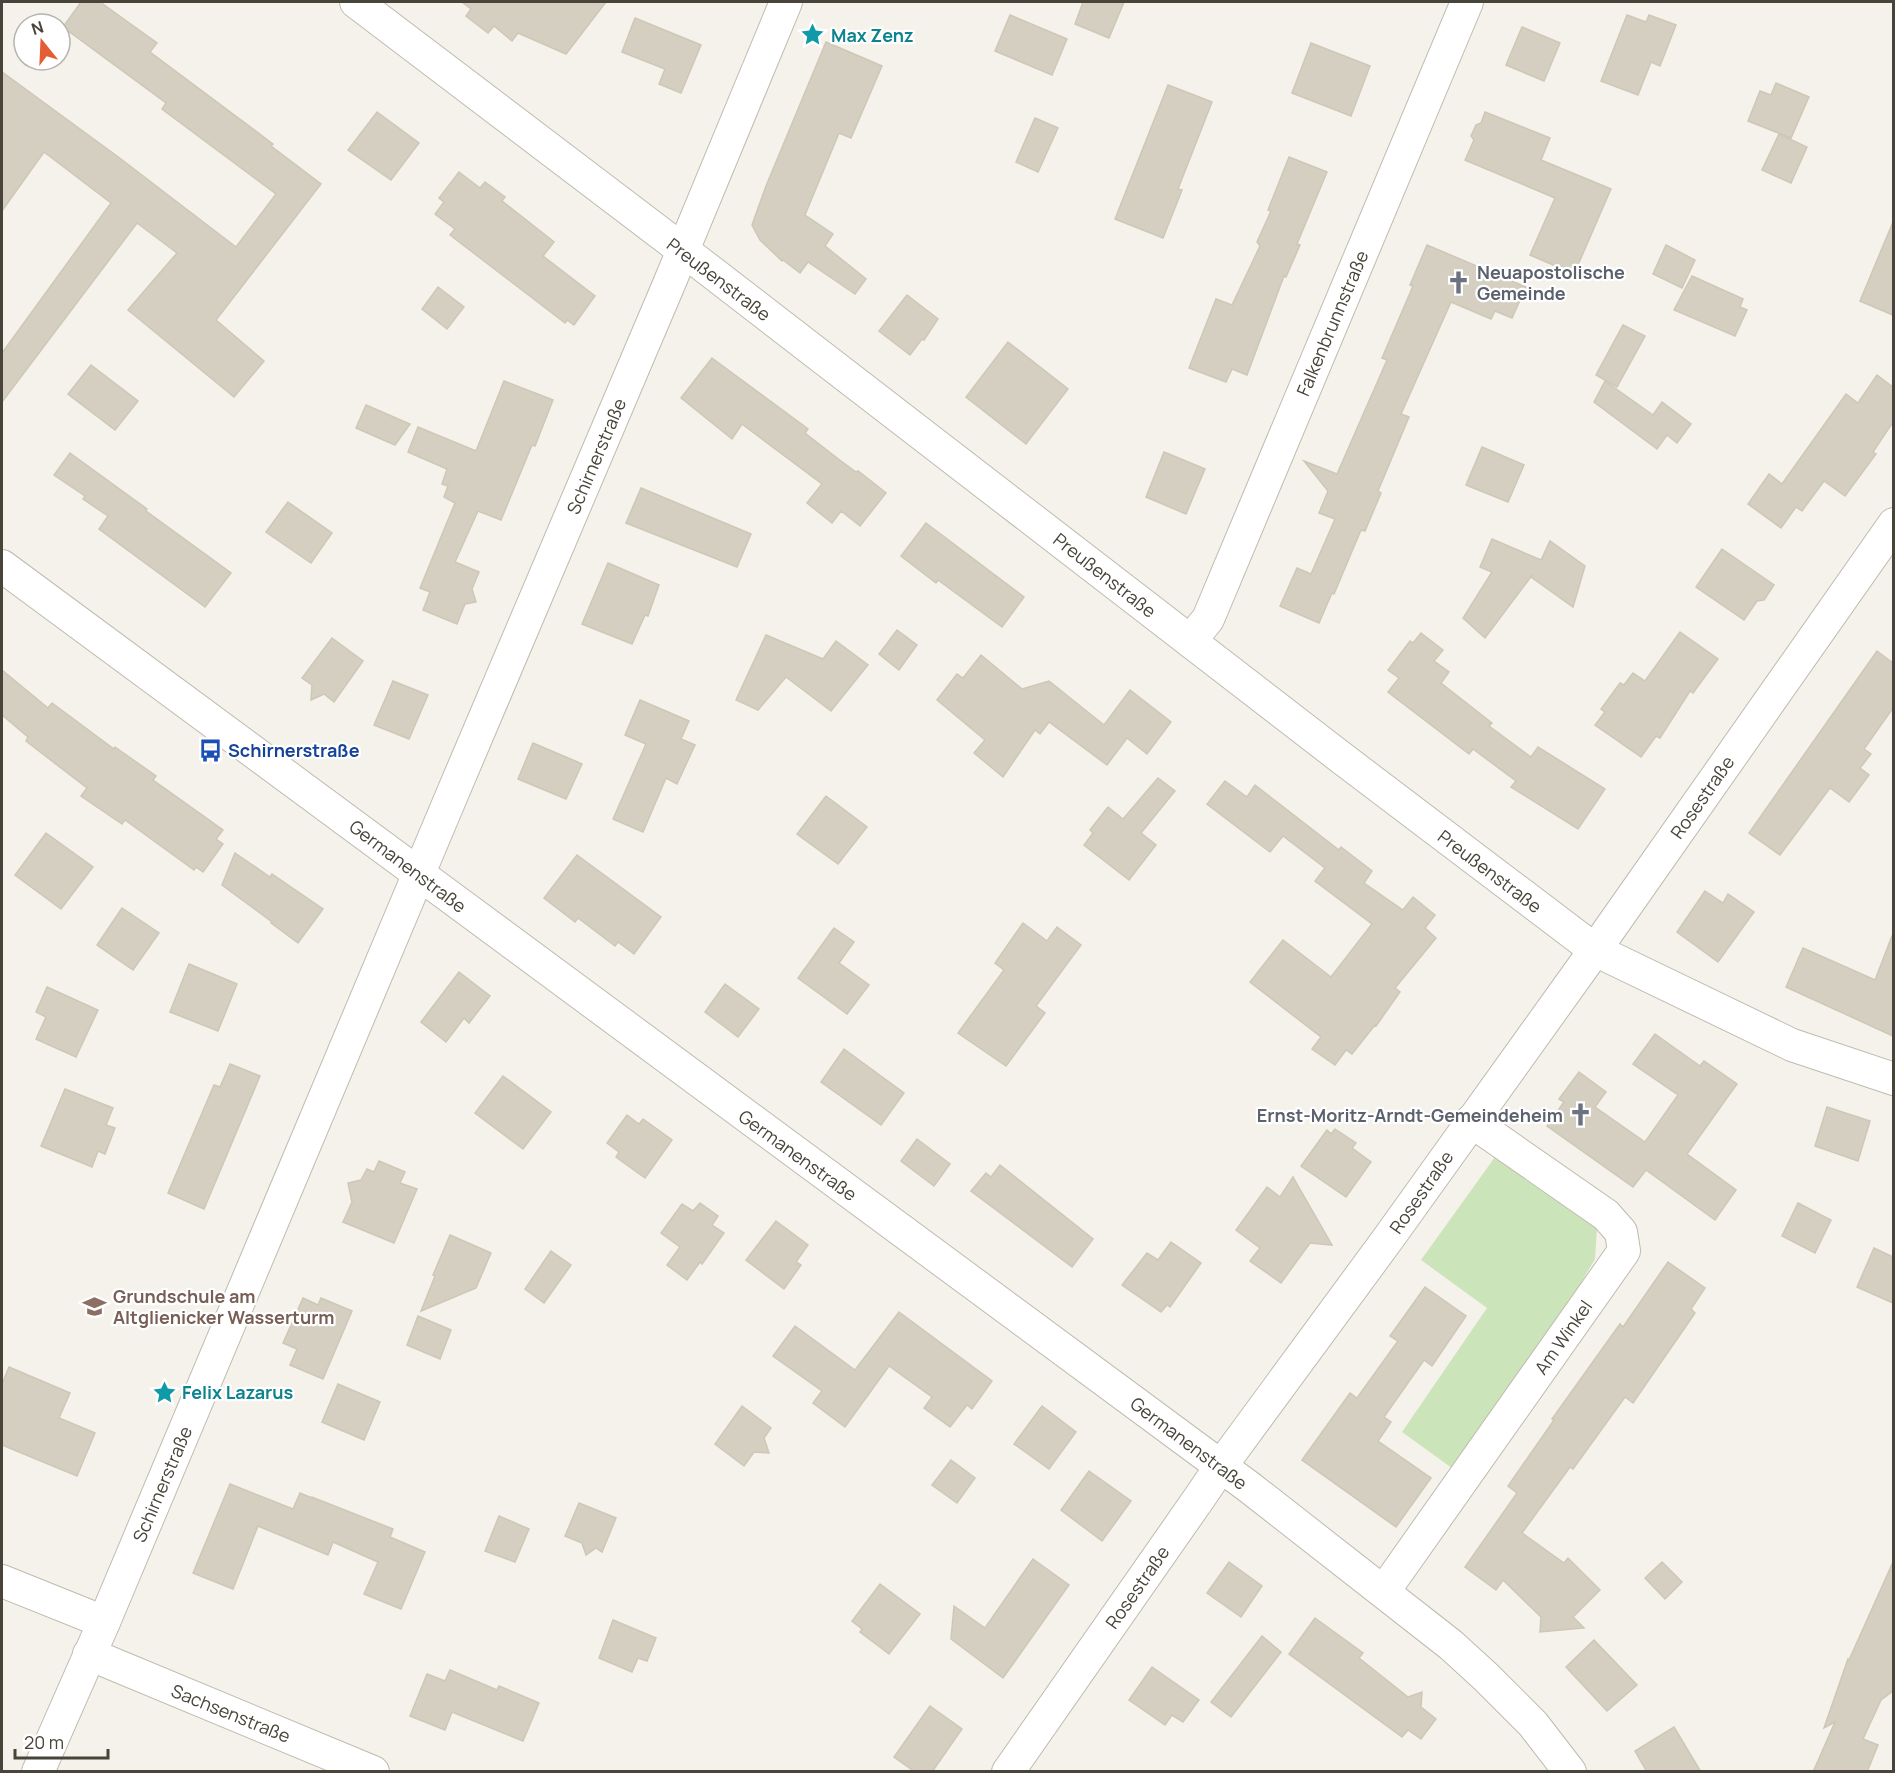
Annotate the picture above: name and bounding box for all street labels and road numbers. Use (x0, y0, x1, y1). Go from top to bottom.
street label: Preußenstraße (662, 232, 776, 326)
street label: Falkenbrunnstraße (1290, 247, 1374, 399)
street label: Schirnerstraße (561, 394, 631, 518)
street label: Preußenstraße (1049, 527, 1161, 623)
street label: Rosestraße (1665, 751, 1739, 843)
street label: Germanenstraße (345, 814, 471, 918)
street label: Preußenstraße (1433, 824, 1547, 918)
street label: Germanenstraße (734, 1104, 862, 1206)
street label: Rosestraße (1384, 1146, 1458, 1238)
street label: Am Winkel (1529, 1295, 1597, 1379)
street label: Germanenstraße (1126, 1391, 1252, 1495)
street label: Schirnerstraße (127, 1422, 197, 1546)
street label: Rosestraße (1100, 1541, 1174, 1633)
street label: Sachsenstraße (168, 1678, 294, 1748)

